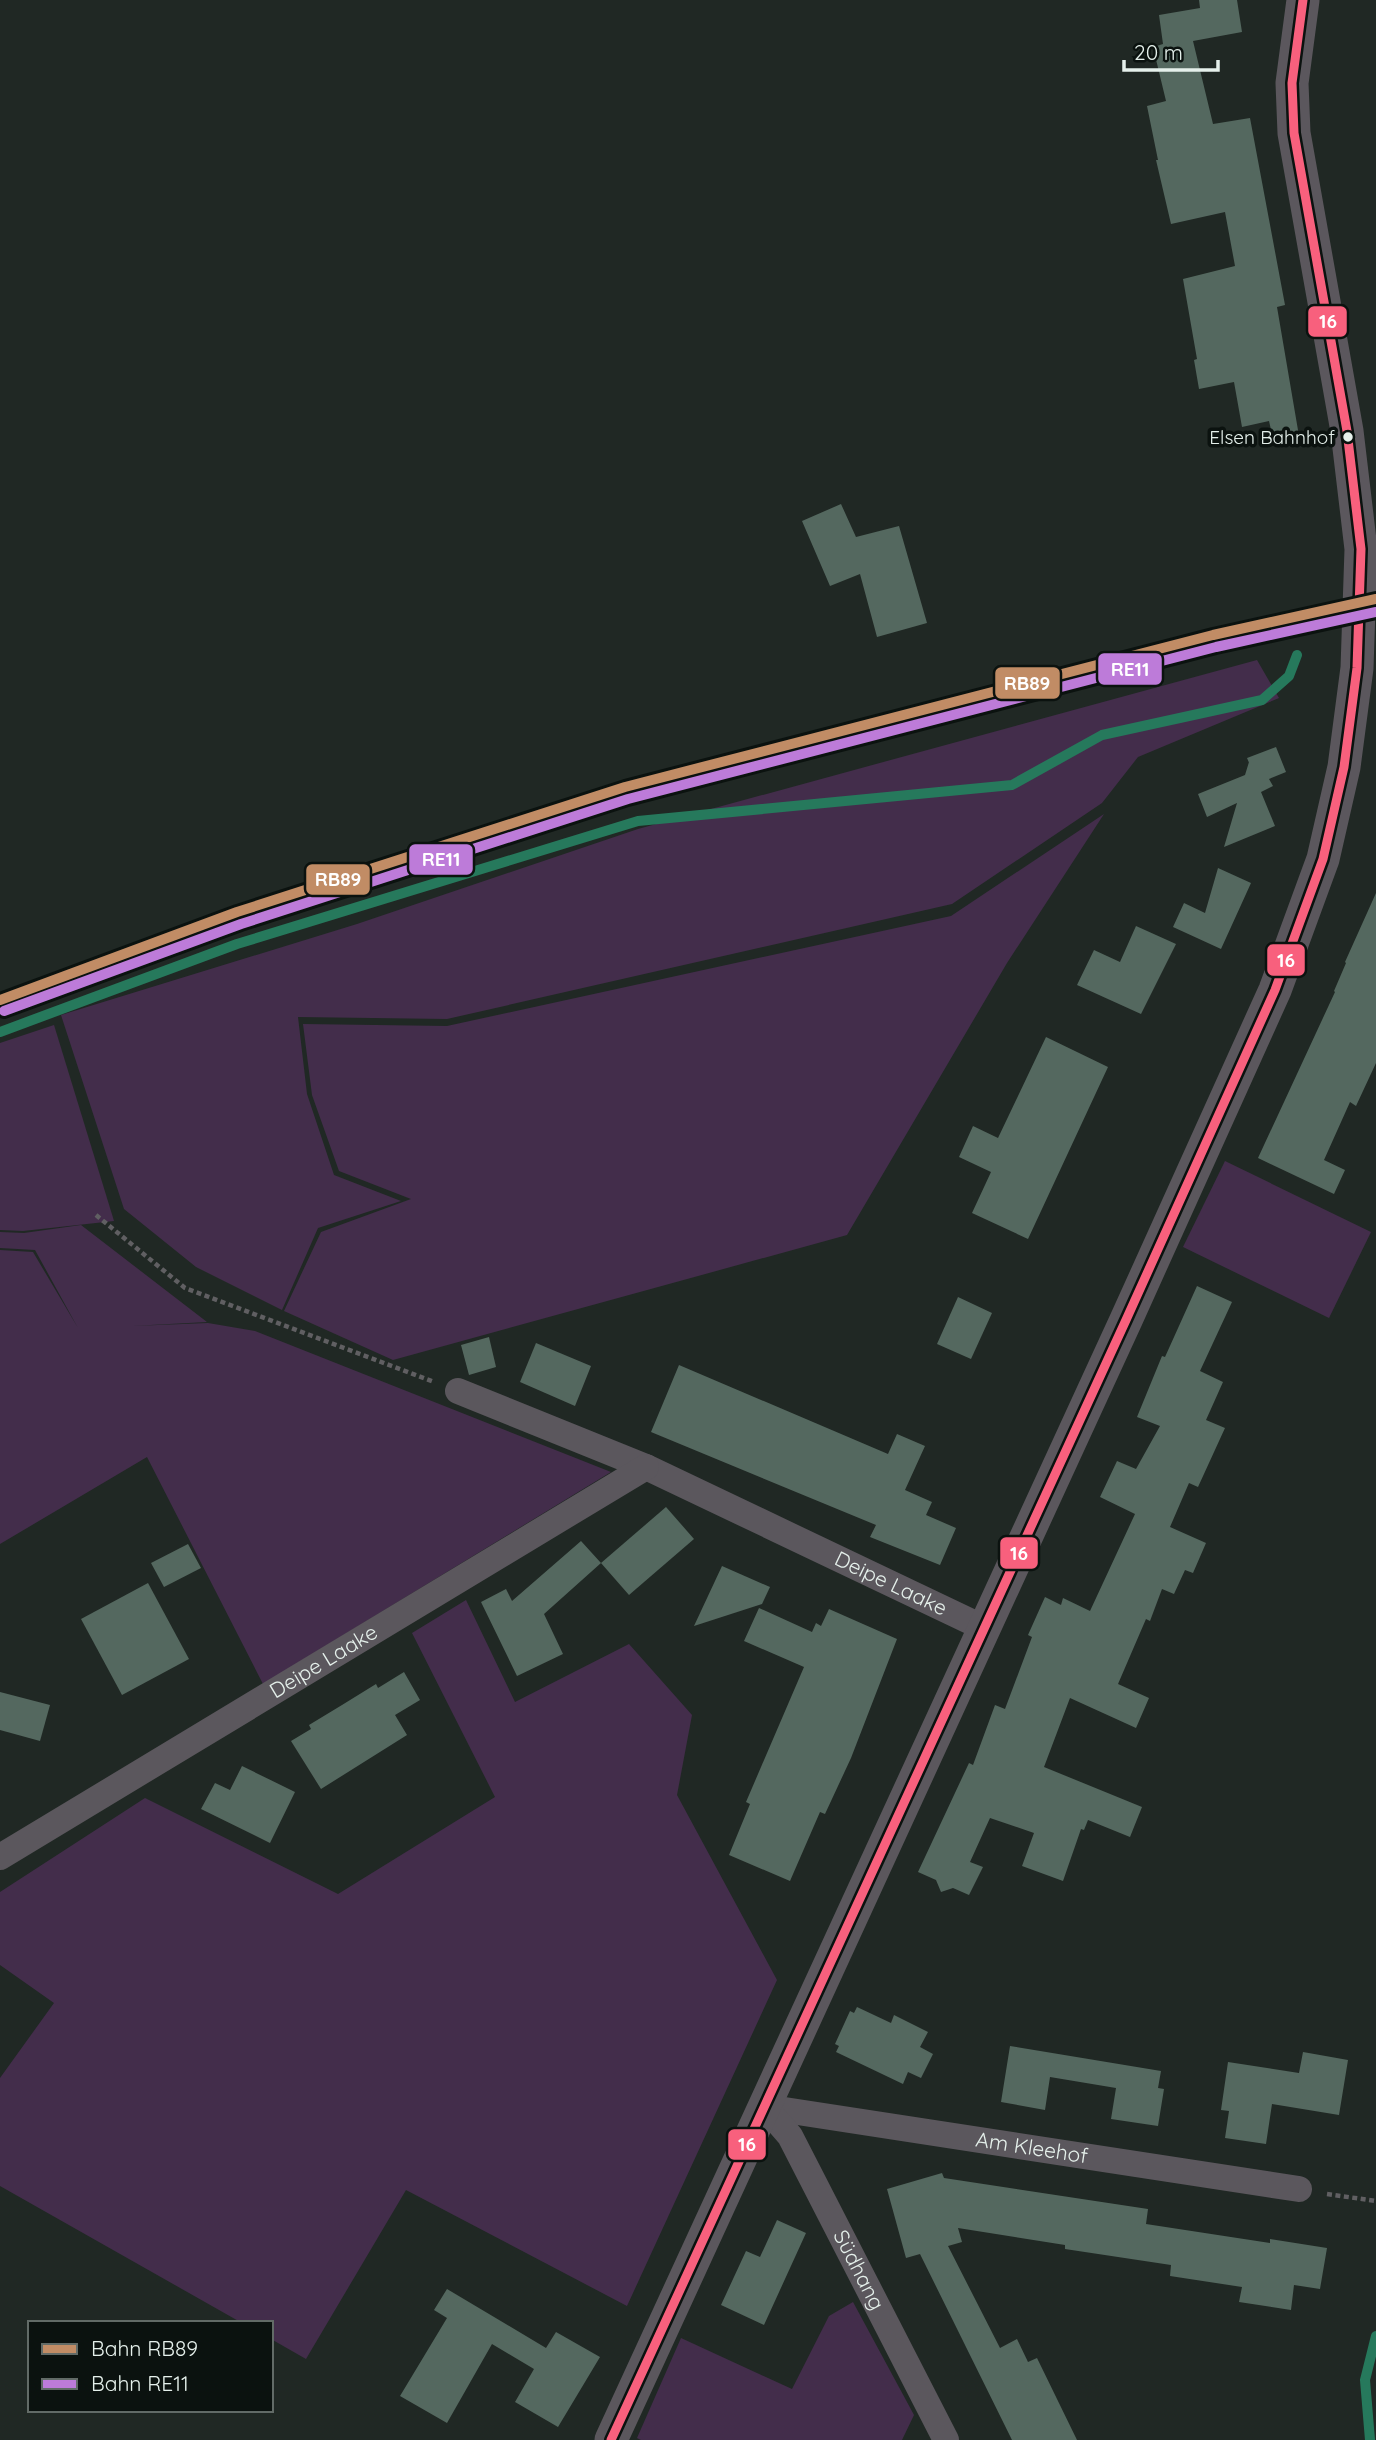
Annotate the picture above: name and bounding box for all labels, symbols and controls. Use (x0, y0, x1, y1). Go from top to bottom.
scale bar (1124, 28, 1218, 72)
text: 20 m (1134, 39, 1183, 65)
line badge: 16 (1307, 305, 1348, 338)
text: 16 (1319, 309, 1337, 333)
place label: Elsen Bahnhof (1209, 425, 1335, 449)
marker: Elsen Bahnhof (1341, 430, 1355, 444)
line badge: RE11 (1097, 652, 1163, 686)
text: RE11 (1111, 657, 1149, 681)
line badge: RB89 (994, 666, 1061, 700)
text: RB89 (1004, 671, 1050, 695)
line badge: RE11 (408, 843, 474, 876)
text: RE11 (422, 847, 460, 871)
line badge: RB89 (305, 863, 371, 896)
text: RB89 (315, 867, 361, 891)
line badge: 16 (1266, 943, 1306, 977)
text: 16 (1277, 948, 1295, 972)
line badge: 16 (999, 1536, 1039, 1570)
text: 16 (1010, 1541, 1028, 1565)
street label: Deipe Laake (831, 1545, 952, 1621)
street label: Deipe Laake (264, 1618, 382, 1703)
street label: Am Kleehof (974, 2126, 1090, 2169)
line badge: 16 (727, 2128, 767, 2161)
text: 16 (738, 2132, 756, 2156)
street label: Südhang (828, 2225, 891, 2314)
legend (28, 2321, 273, 2412)
text: Bahn RB89 (91, 2335, 198, 2361)
text: Bahn RE11 (91, 2370, 189, 2396)

